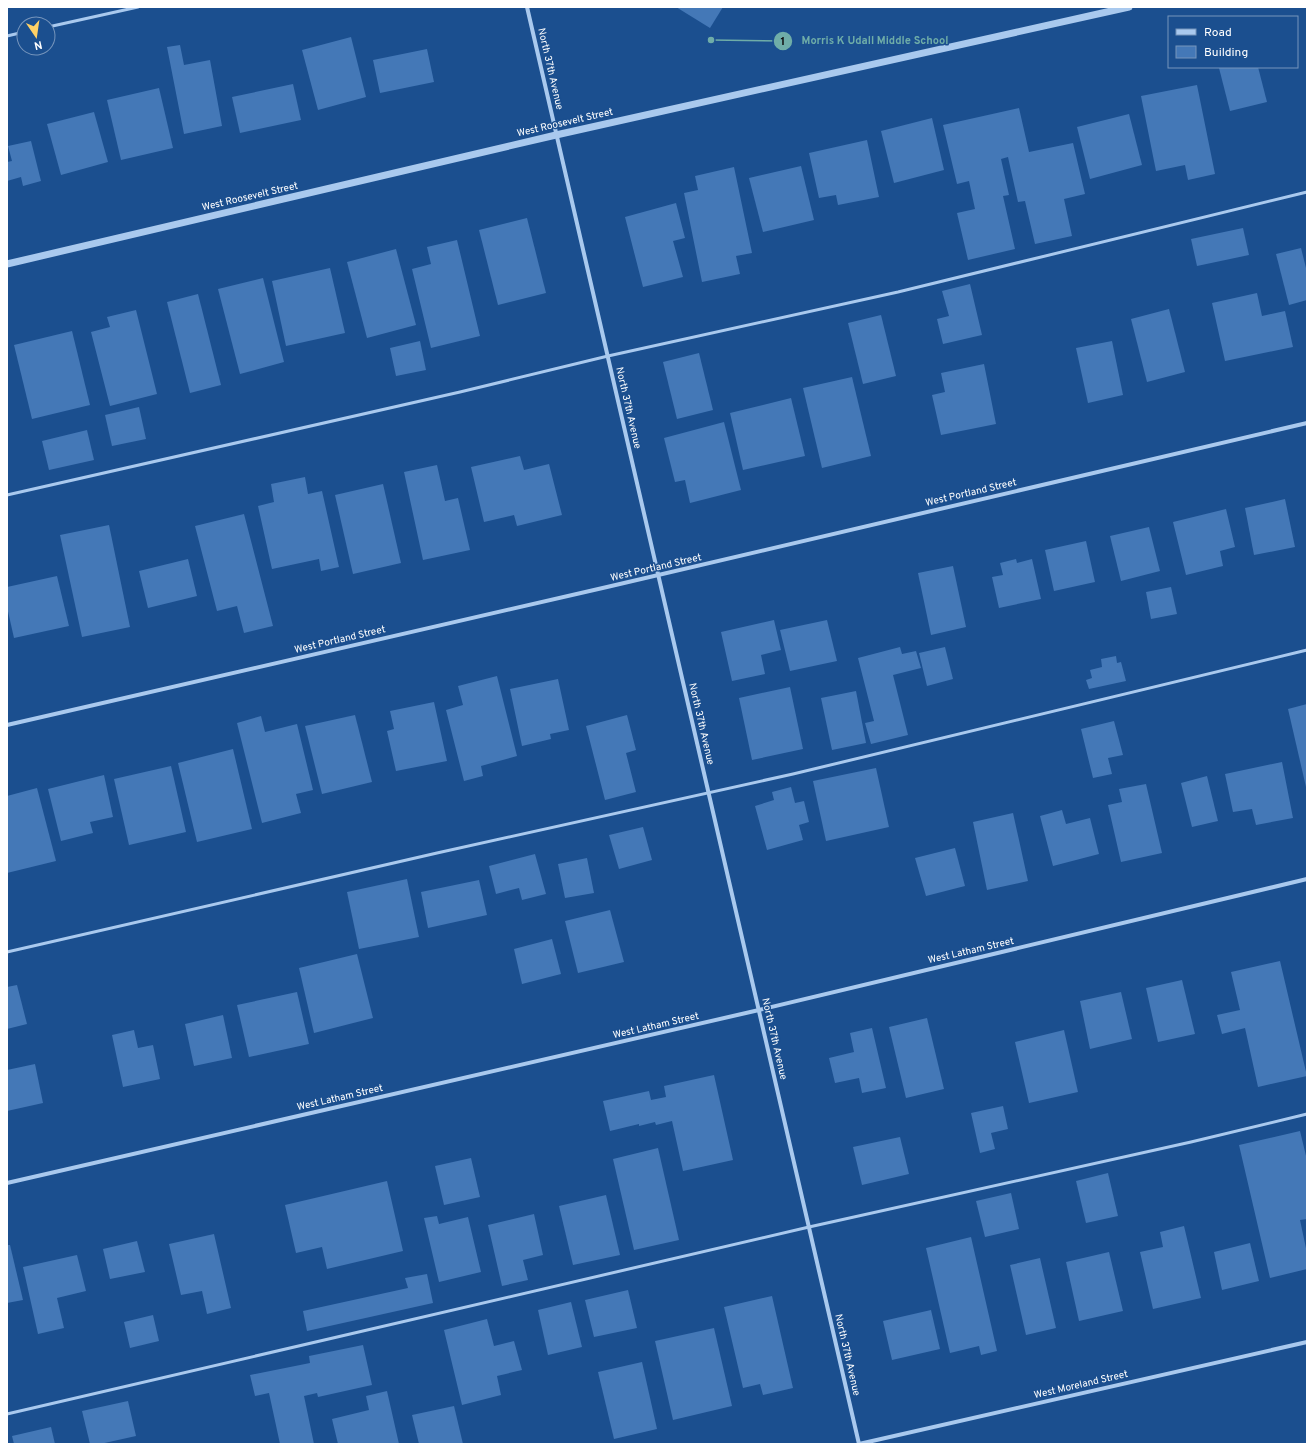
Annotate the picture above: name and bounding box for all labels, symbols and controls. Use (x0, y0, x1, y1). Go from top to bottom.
north arrow (16, 16, 56, 56)
legend (1168, 16, 1298, 68)
text: Road (1204, 25, 1232, 41)
street label: North 37th Avenue (534, 27, 566, 111)
callout: Morris K Udall Middle School (773, 29, 956, 52)
text: 1 (781, 34, 785, 50)
text: Morris K Udall Middle School (802, 34, 948, 48)
text: N (33, 37, 43, 52)
text: Building (1204, 45, 1248, 61)
street label: West Roosevelt Street (516, 106, 615, 140)
street label: West Roosevelt Street (201, 180, 300, 214)
street label: North 37th Avenue (612, 366, 644, 450)
street label: West Portland Street (924, 476, 1018, 510)
street label: West Portland Street (609, 551, 703, 585)
street label: West Portland Street (293, 623, 387, 657)
street label: North 37th Avenue (685, 682, 717, 766)
street label: West Latham Street (927, 935, 1015, 967)
street label: North 37th Avenue (758, 997, 790, 1081)
street label: West Latham Street (612, 1010, 700, 1042)
street label: West Latham Street (296, 1082, 384, 1114)
street label: North 37th Avenue (831, 1313, 863, 1397)
street label: West Moreland Street (1033, 1368, 1129, 1402)

